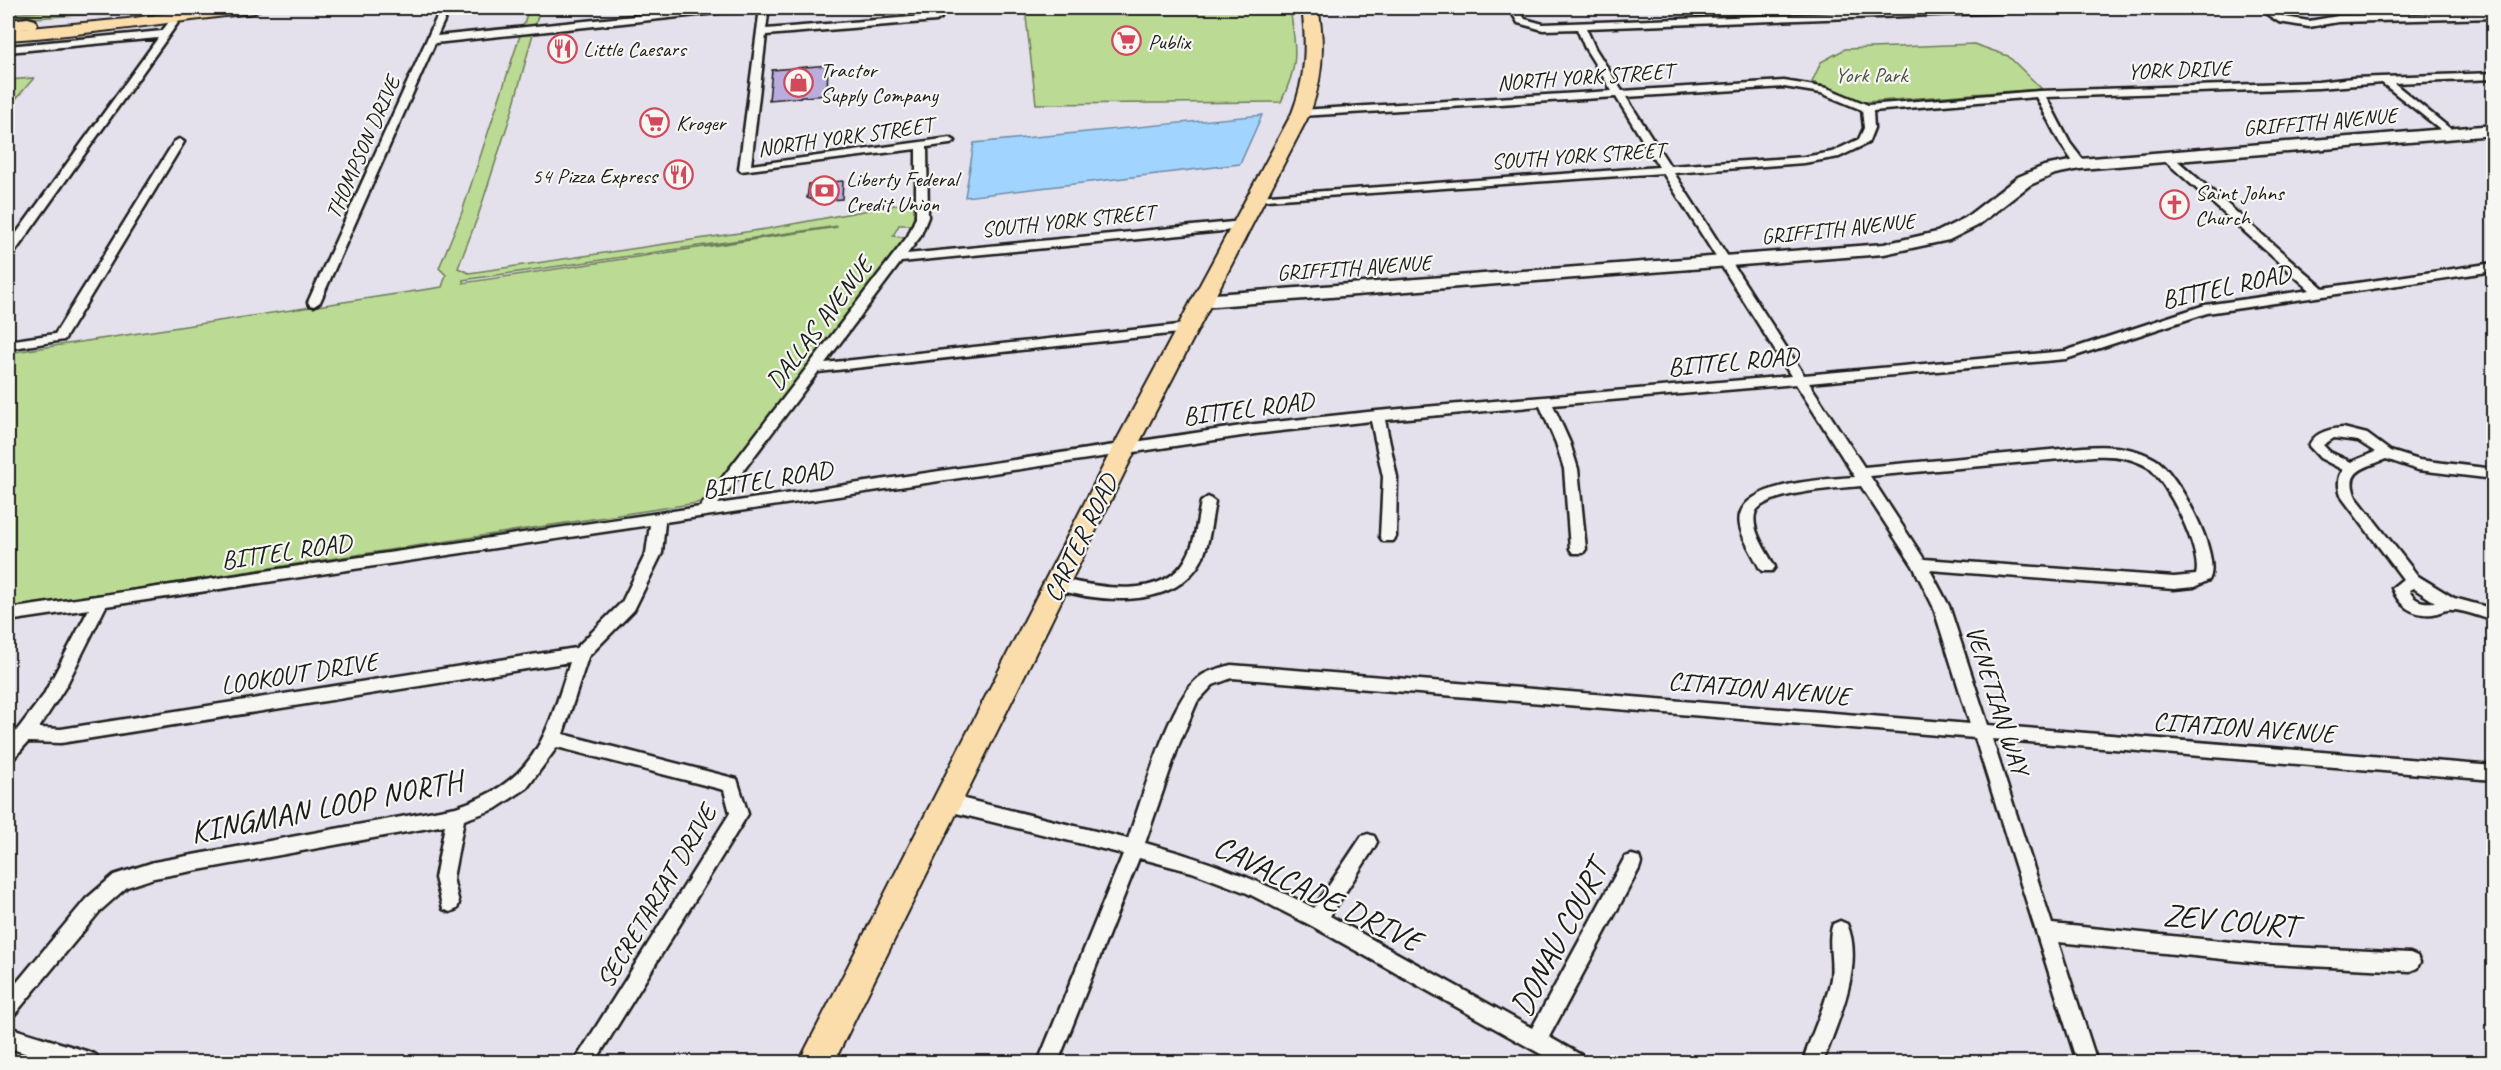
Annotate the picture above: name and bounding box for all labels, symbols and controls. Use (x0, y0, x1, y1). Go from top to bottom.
supermarket icon: Publix (1111, 25, 1143, 57)
place label: Publix (1148, 28, 1192, 56)
restaurant icon: Little Caesars (546, 32, 578, 64)
place label: Little Caesars (583, 35, 688, 63)
street label: YORK DRIVE (2127, 54, 2234, 86)
place label: Tractor Supply Company (820, 56, 939, 109)
street label: NORTH YORK STREET (1496, 56, 1680, 97)
park label: York Park (1835, 61, 1909, 89)
shop icon: Tractor Supply Company (783, 66, 815, 98)
street label: THOMPSON DRIVE (319, 69, 408, 223)
street label: GRIFFITH AVENUE (2242, 101, 2401, 143)
supermarket icon: Kroger (639, 106, 671, 138)
place label: Kroger (676, 109, 728, 137)
street label: NORTH YORK STREET (756, 110, 940, 163)
street label: SOUTH YORK STREET (1490, 136, 1671, 176)
restaurant icon: 54 Pizza Express (662, 159, 694, 191)
place label: 54 Pizza Express (532, 162, 659, 190)
place label: Liberty Federal Credit Union (846, 165, 962, 218)
bank icon: Liberty Federal Credit Union (809, 175, 841, 207)
place label: Saint Johns Church (2195, 179, 2285, 232)
church icon: Saint Johns Church (2158, 189, 2190, 221)
street label: SOUTH YORK STREET (980, 197, 1161, 244)
street label: GRIFFITH AVENUE (1760, 207, 1919, 251)
street label: DALLAS AVENUE (759, 247, 882, 396)
street label: GRIFFITH AVENUE (1276, 248, 1435, 287)
street label: BITTEL ROAD (2159, 256, 2296, 316)
street label: BITTEL ROAD (1666, 339, 1803, 384)
street label: BITTEL ROAD (1181, 384, 1318, 433)
street label: BITTEL ROAD (700, 452, 837, 506)
street label: CARTER ROAD (1036, 467, 1127, 607)
street label: BITTEL ROAD (219, 526, 356, 577)
street label: VENETIAN WAY (1958, 621, 2038, 783)
street label: LOOKOUT DRIVE (218, 644, 383, 702)
street label: CITATION AVENUE (1667, 664, 1855, 713)
street label: CITATION AVENUE (2152, 705, 2340, 751)
street label: KINGMAN LOOP NORTH (187, 759, 470, 853)
street label: SECRETARIAT DRIVE (589, 796, 726, 994)
street label: CAVALCADE DRIVE (1207, 825, 1432, 963)
street label: DONAU COURT (1501, 847, 1620, 1023)
street label: ZEV COURT (2161, 894, 2306, 947)

